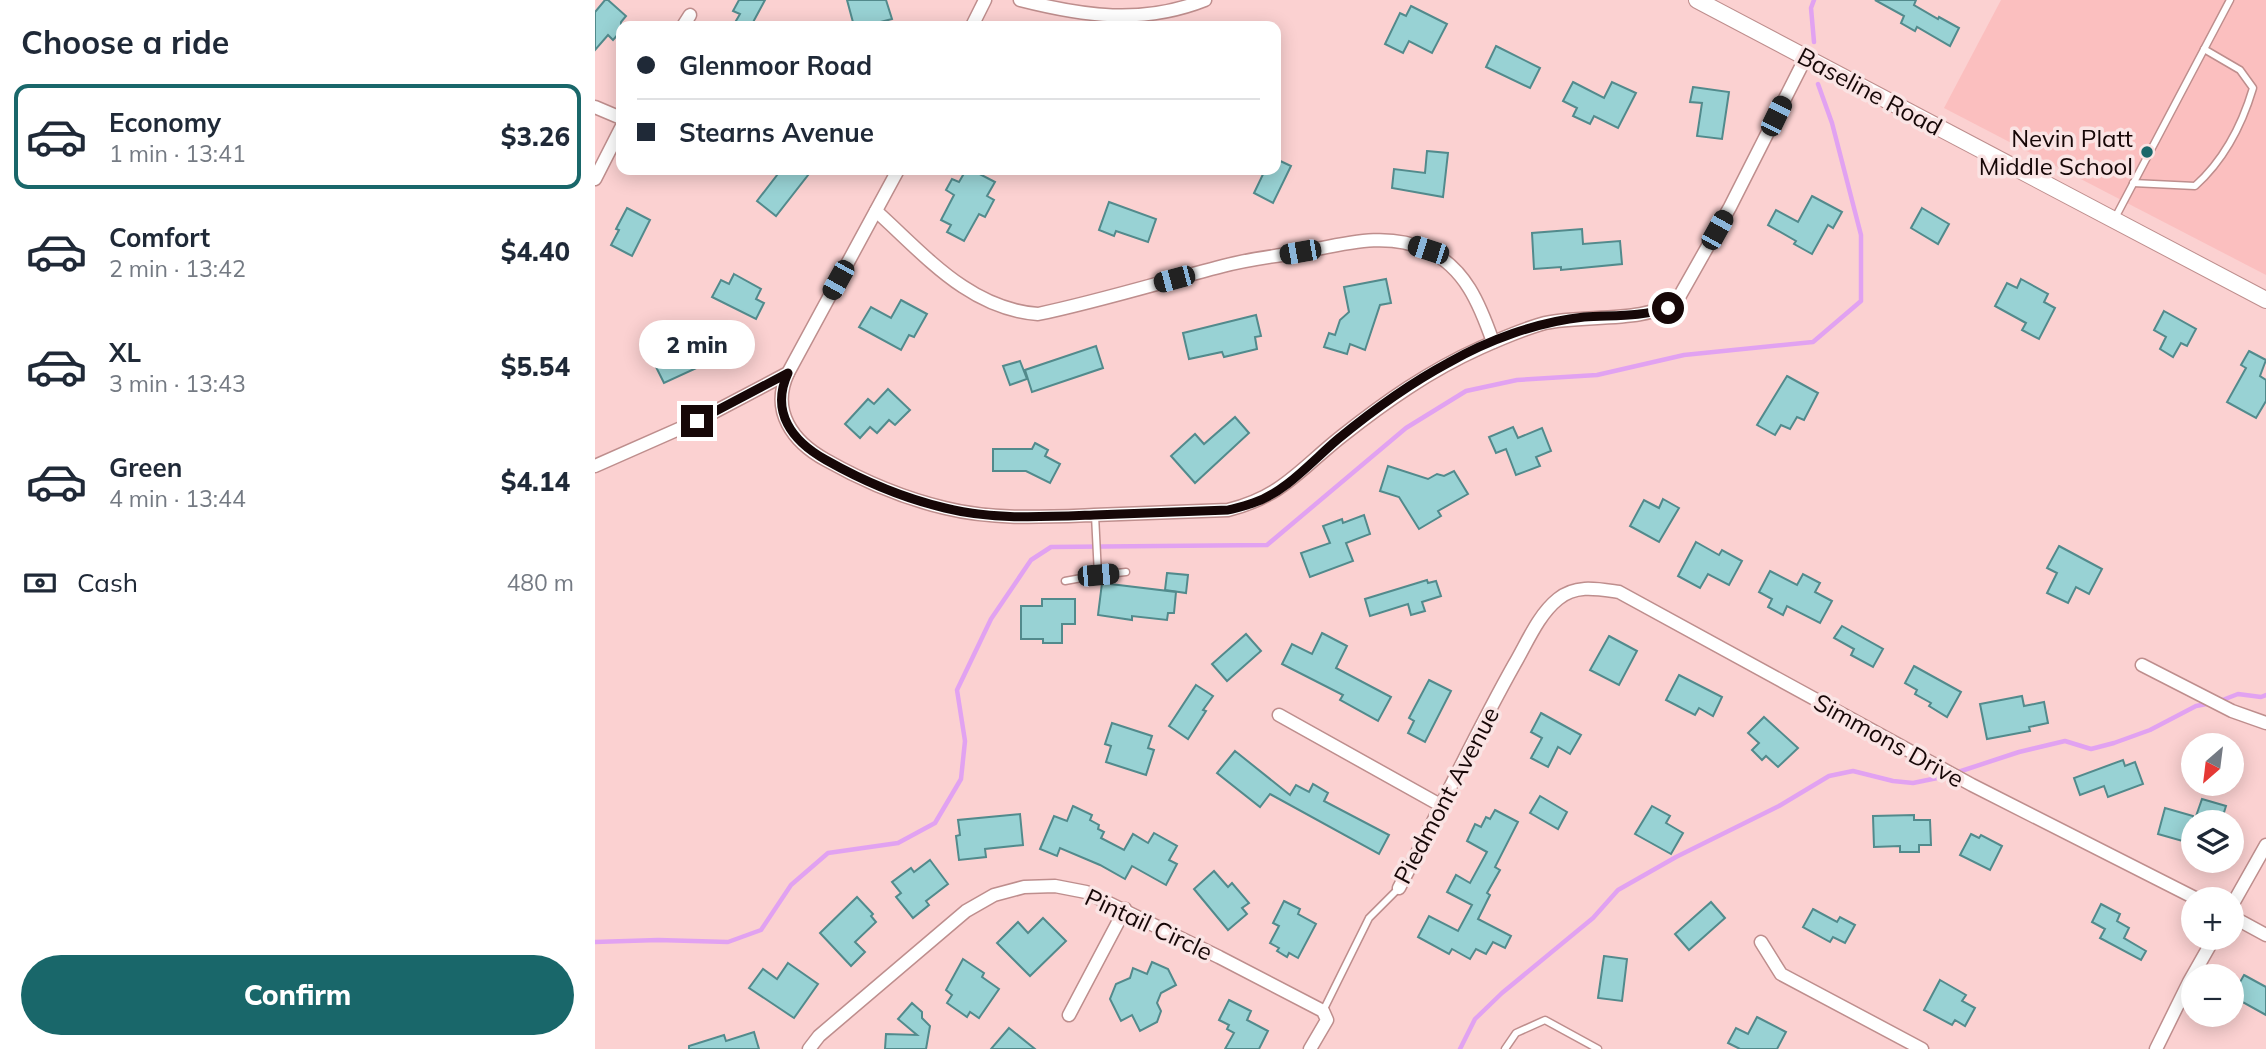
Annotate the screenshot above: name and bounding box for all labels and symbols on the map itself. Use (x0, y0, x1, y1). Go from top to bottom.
street label: Baseline Road (1793, 40, 1947, 142)
car (1758, 93, 1795, 139)
place label: Nevin Platt Middle School (1979, 123, 2133, 181)
marker: Nevin Platt Middle School (2139, 144, 2155, 160)
car (1698, 207, 1737, 253)
car (1405, 234, 1452, 266)
car (1278, 238, 1323, 266)
car (819, 257, 858, 303)
car (1151, 263, 1198, 295)
route start (1652, 292, 1684, 324)
callout: 2 min (639, 320, 755, 368)
route end (681, 405, 713, 437)
car (1077, 563, 1120, 587)
street label: Simmons Drive (1809, 686, 1969, 794)
street label: Piedmont Avenue (1387, 701, 1505, 889)
north arrow (2181, 733, 2243, 796)
street label: Pintail Circle (1080, 881, 1218, 967)

